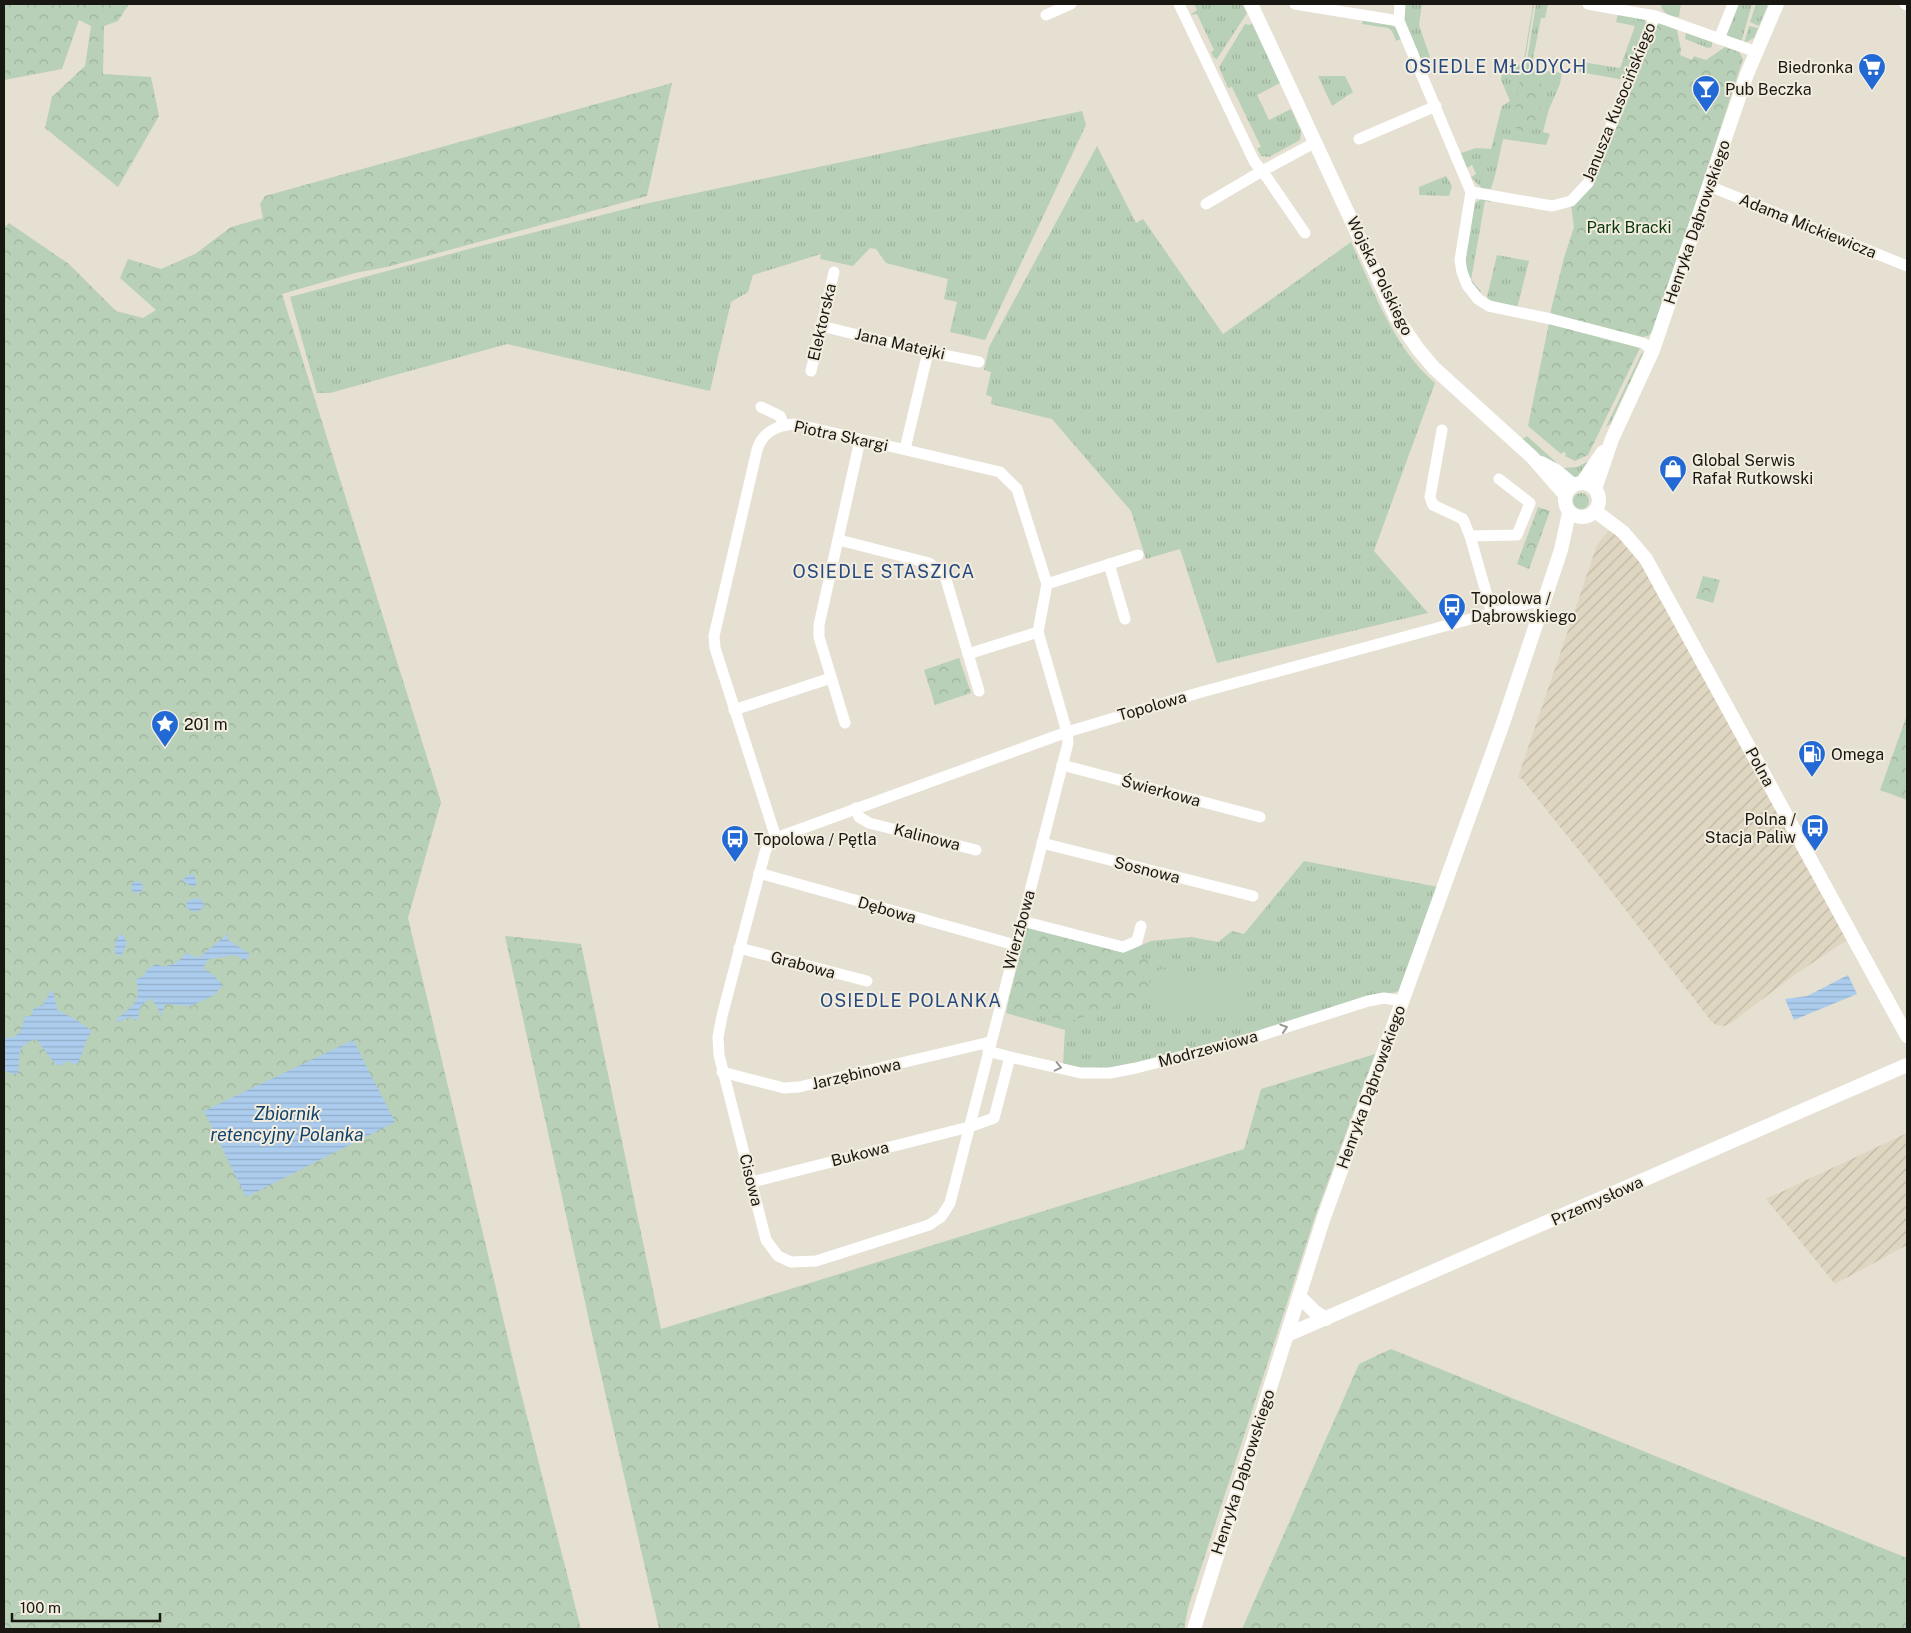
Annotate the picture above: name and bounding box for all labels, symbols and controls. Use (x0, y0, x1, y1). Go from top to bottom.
street label: Janusza Kusocińskiego (1578, 20, 1660, 184)
supermarket icon: Biedronka (1857, 52, 1887, 91)
district label: OSIEDLE MŁODYCH (1405, 56, 1587, 77)
place label: Biedronka (1778, 58, 1853, 77)
bar icon: Pub Beczka (1691, 74, 1721, 113)
place label: Pub Beczka (1725, 80, 1812, 99)
street label: Henryka Dąbrowskiego (1660, 137, 1734, 307)
street label: Adama Mickiewicza (1737, 190, 1879, 262)
street label: Wojska Polskiego (1343, 213, 1417, 339)
park label: Park Bracki (1586, 218, 1672, 237)
street label: Elektorska (804, 281, 840, 363)
street label: Jana Matejki (853, 324, 947, 364)
street label: Piotra Skargi (792, 417, 890, 455)
place label: Global Serwis Rafał Rutkowski (1692, 451, 1813, 488)
shop icon: Global Serwis Rafał Rutkowski (1658, 454, 1688, 493)
district label: OSIEDLE STASZICA (793, 561, 975, 582)
place label: Topolowa / Dąbrowskiego (1471, 589, 1577, 626)
bus stop icon: Topolowa / Dąbrowskiego (1437, 592, 1467, 631)
street label: Topolowa (1115, 687, 1189, 725)
place icon: 201 m (150, 709, 180, 748)
place label: 201 m (184, 715, 228, 734)
fuel station icon: Omega (1797, 739, 1827, 778)
street label: Polna (1742, 744, 1778, 790)
place label: Omega (1831, 745, 1884, 764)
street label: Świerkowa (1119, 770, 1203, 811)
place label: Polna / Stacja Paliw (1705, 810, 1797, 847)
bus stop icon: Polna / Stacja Paliw (1800, 813, 1830, 852)
street label: Kalinowa (892, 820, 962, 854)
bus stop icon: Topolowa / Pętla (720, 824, 750, 863)
place label: Topolowa / Pętla (754, 830, 877, 849)
street label: Sosnowa (1112, 853, 1182, 887)
street label: Wierzbowa (999, 888, 1039, 972)
street label: Dębowa (856, 893, 918, 927)
street label: Grabowa (769, 947, 837, 983)
district label: OSIEDLE POLANKA (820, 990, 1002, 1011)
street label: Henryka Dąbrowskiego (1333, 1003, 1409, 1171)
one-way arrow (1280, 1024, 1288, 1034)
street label: Modrzewiowa (1156, 1027, 1260, 1071)
street label: Jarzębinowa (810, 1055, 902, 1093)
one-way arrow (1054, 1062, 1062, 1072)
water label: Zbiornik retencyjny Polanka (210, 1103, 364, 1145)
street label: Bukowa (829, 1138, 891, 1170)
street label: Cisowa (735, 1152, 767, 1208)
street label: Przemysłowa (1548, 1172, 1646, 1230)
street label: Henryka Dąbrowskiego (1207, 1387, 1279, 1557)
scale bar (12, 1590, 160, 1622)
text: 100 m (20, 1599, 61, 1616)

